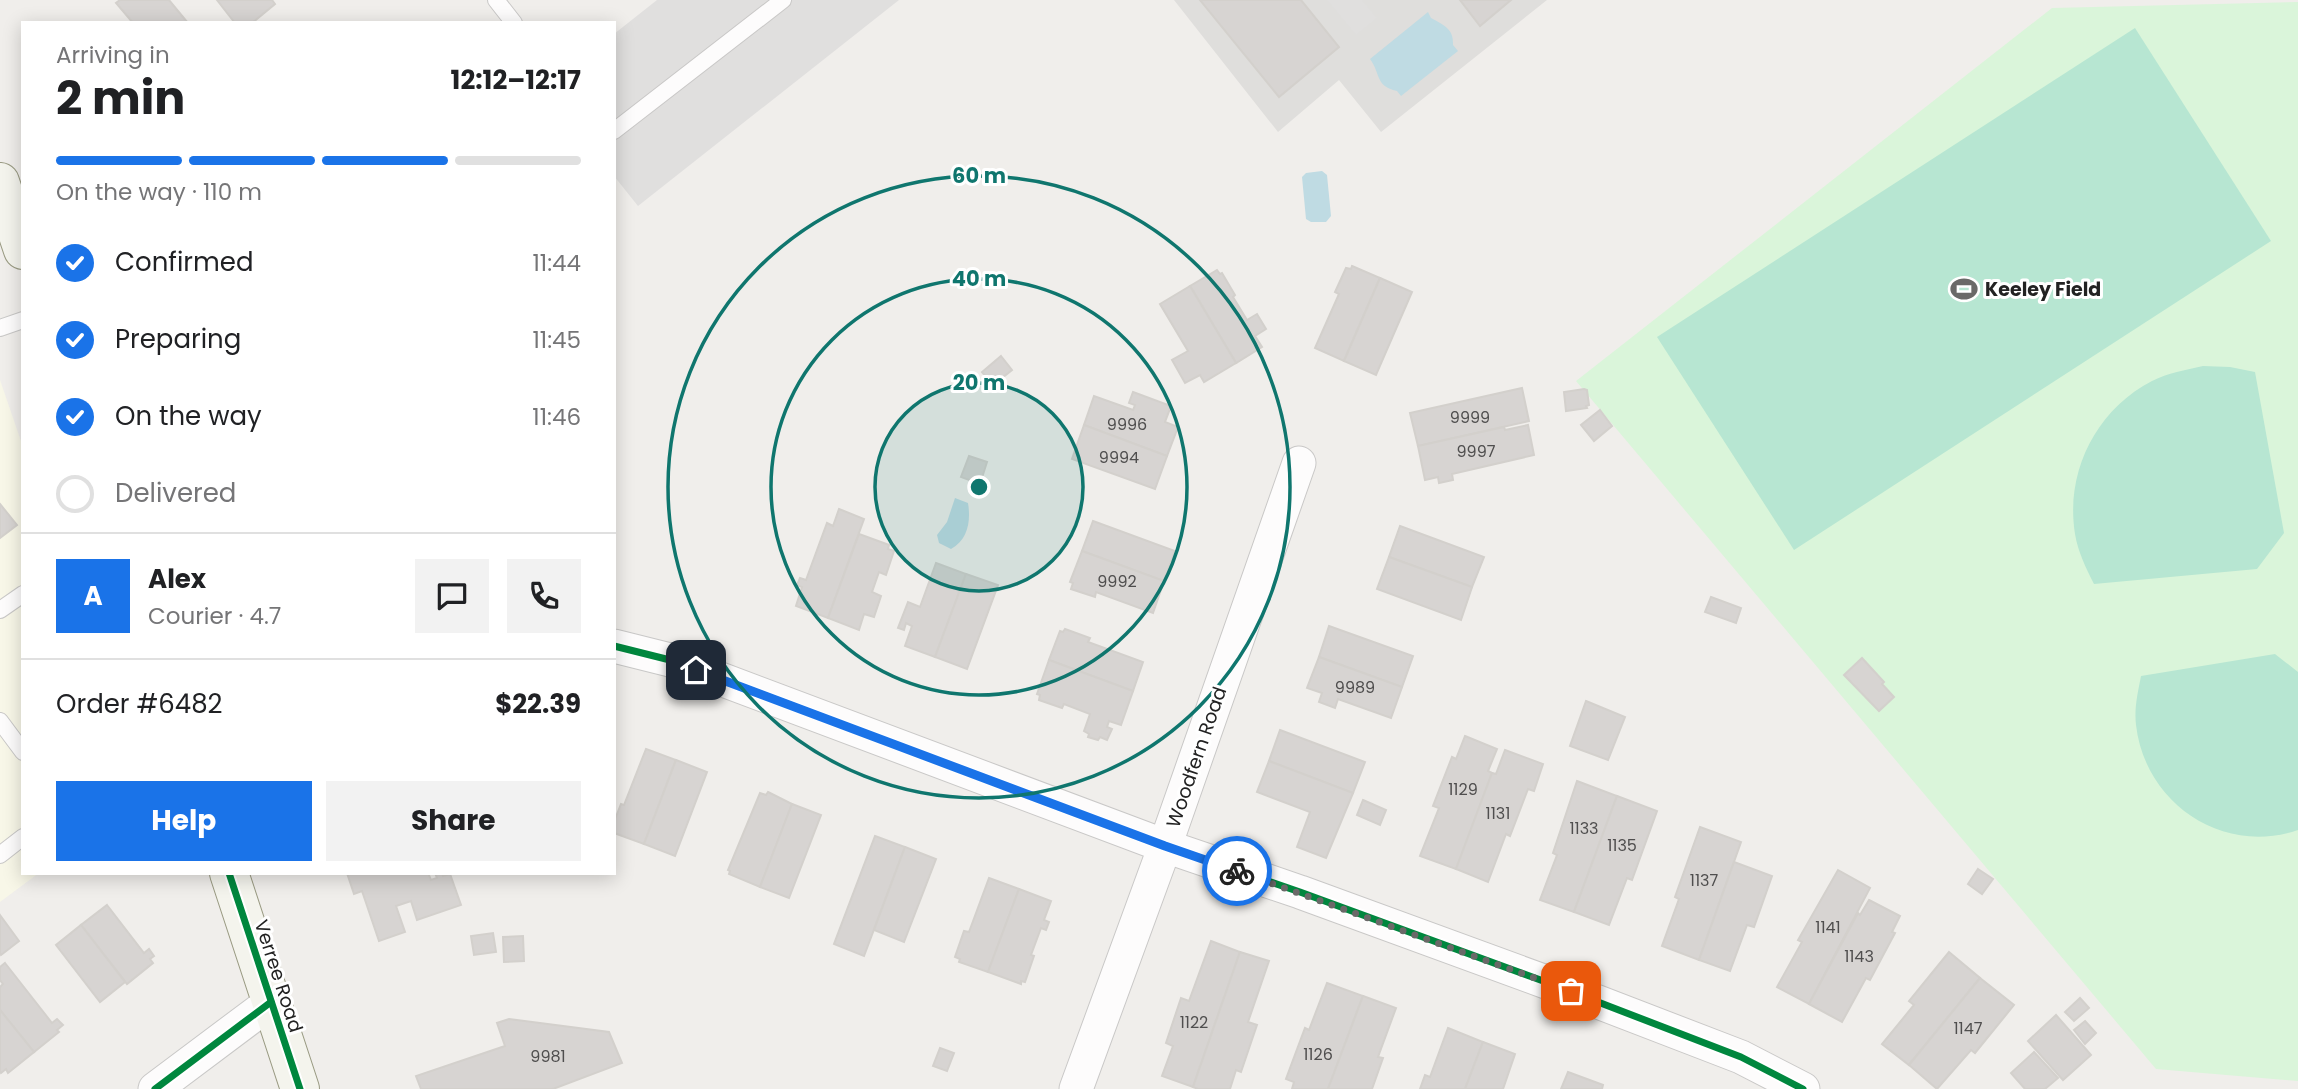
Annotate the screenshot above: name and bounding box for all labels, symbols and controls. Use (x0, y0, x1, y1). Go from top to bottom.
text: Arriving in (56, 39, 170, 71)
text: 12:12–12:17 (451, 62, 581, 98)
text: 2 min (56, 66, 185, 130)
text: 60 m (952, 161, 1006, 190)
text: On the way · 110 m (56, 176, 262, 208)
icon: check (56, 244, 94, 282)
text: Confirmed (115, 244, 253, 280)
text: 11:44 (532, 247, 581, 279)
text: 40 m (952, 264, 1006, 293)
sports icon: Keeley Field (1949, 274, 1979, 304)
place label: Keeley Field (1985, 276, 2101, 303)
icon: check (56, 321, 94, 359)
text: Preparing (115, 321, 241, 357)
text: 11:45 (532, 324, 581, 356)
text: 20 m (953, 368, 1005, 397)
icon: check (56, 398, 94, 436)
text: On the way (115, 398, 262, 434)
text: 11:46 (532, 401, 581, 433)
house number: 9999 (1450, 406, 1490, 429)
house number: 9996 (1107, 413, 1147, 436)
house number: 9997 (1457, 440, 1496, 463)
house number: 9994 (1099, 446, 1139, 469)
text: Delivered (115, 475, 236, 511)
centre of rings (967, 475, 991, 499)
button: chat (415, 559, 489, 633)
button: phone (507, 559, 581, 633)
text: Alex (148, 561, 206, 597)
house number: 9992 (1097, 570, 1137, 593)
text: A (83, 578, 103, 614)
text: Courier · 4.7 (148, 600, 281, 632)
pin (666, 640, 726, 700)
icon: home (677, 651, 715, 689)
house number: 9989 (1335, 676, 1375, 699)
street label: Woodfern Road (1160, 683, 1233, 831)
text: Order #6482 (56, 686, 223, 722)
text: $22.39 (495, 686, 581, 722)
house number: 1129 (1448, 778, 1478, 801)
button: Help (56, 781, 312, 861)
button: Share (326, 781, 581, 861)
house number: 1131 (1486, 802, 1510, 825)
house number: 1133 (1569, 817, 1599, 840)
house number: 1135 (1607, 834, 1637, 857)
courier (1202, 836, 1272, 906)
icon: bike (1218, 852, 1256, 890)
house number: 1137 (1690, 869, 1718, 892)
street label: Verree Road (248, 916, 309, 1036)
house number: 1141 (1815, 916, 1841, 939)
house number: 1143 (1844, 945, 1874, 968)
pin (1541, 961, 1601, 1021)
icon: bag (1552, 972, 1590, 1010)
house number: 1122 (1180, 1011, 1208, 1034)
house number: 1147 (1953, 1017, 1983, 1040)
house number: 1126 (1303, 1043, 1333, 1066)
house number: 9981 (530, 1045, 566, 1068)

